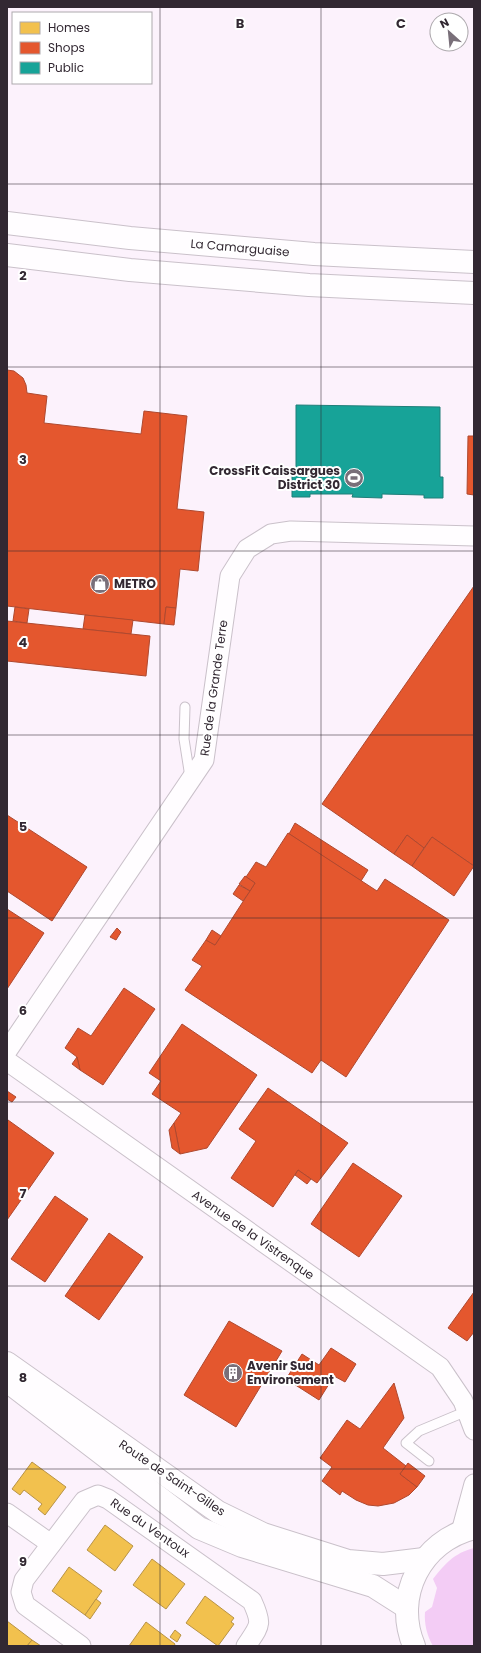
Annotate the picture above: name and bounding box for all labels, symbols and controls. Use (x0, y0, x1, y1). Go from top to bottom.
legend (12, 12, 152, 84)
north arrow (429, 12, 469, 52)
text: B (236, 14, 245, 33)
text: C (396, 14, 406, 33)
text: N (437, 14, 452, 32)
text: Homes (48, 19, 90, 36)
text: Shops (48, 39, 85, 56)
text: Public (48, 59, 84, 76)
street label: La Camarguaise (190, 235, 290, 260)
text: 2 (19, 266, 27, 285)
text: 3 (19, 450, 27, 469)
place label: CrossFit Caissargues District 30 (209, 462, 340, 493)
sports icon: CrossFit Caissargues District 30 (343, 467, 365, 489)
shop icon: METRO (89, 573, 111, 595)
place label: METRO (114, 575, 156, 592)
street label: Rue de la Grande Terre (196, 619, 231, 757)
text: 4 (19, 633, 28, 652)
text: 5 (19, 817, 27, 836)
text: 6 (19, 1001, 27, 1020)
text: 7 (20, 1184, 27, 1203)
street label: Avenue de la Vistrenque (189, 1186, 318, 1283)
place label: Avenir Sud Environement (247, 1357, 334, 1388)
building icon: Avenir Sud Environement (222, 1362, 244, 1384)
text: 8 (19, 1368, 27, 1387)
street label: Route de Saint-Gilles (116, 1436, 229, 1520)
street label: Rue du Ventoux (107, 1494, 194, 1561)
text: 9 (19, 1552, 27, 1571)

